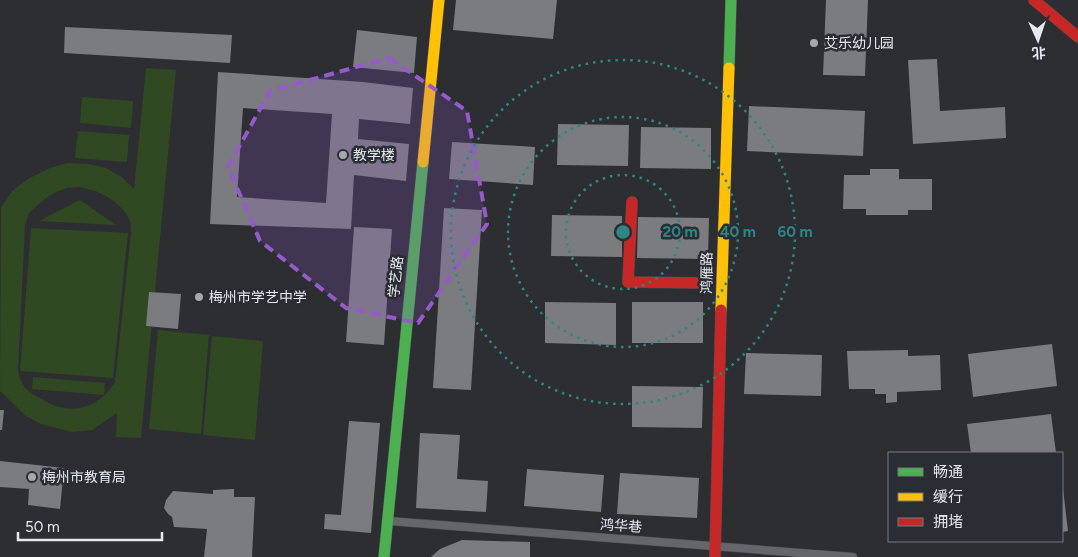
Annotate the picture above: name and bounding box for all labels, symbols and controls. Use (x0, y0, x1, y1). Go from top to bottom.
north arrow (1013, 15, 1063, 65)
place label: 艾乐幼儿园 (824, 35, 894, 52)
marker: 艾乐幼儿园 (808, 37, 820, 49)
text: 北 (1031, 44, 1046, 61)
place label: 教学楼 (353, 147, 395, 164)
marker: 教学楼 (337, 149, 349, 161)
centre of rings (614, 223, 632, 241)
text: 20 m (662, 223, 698, 241)
text: 40 m (720, 223, 756, 241)
text: 60 m (777, 223, 813, 241)
street label: 鸿雁路 (698, 252, 716, 294)
street label: 学艺路 (385, 255, 407, 299)
place label: 梅州市学艺中学 (209, 289, 307, 306)
marker: 梅州市学艺中学 (193, 291, 205, 303)
legend (888, 452, 1063, 542)
text: 畅通 (933, 463, 963, 481)
place label: 梅州市教育局 (42, 469, 126, 486)
marker: 梅州市教育局 (26, 471, 38, 483)
text: 缓行 (933, 488, 963, 506)
scale bar (18, 510, 161, 542)
text: 拥堵 (933, 513, 963, 531)
street label: 鸿华巷 (599, 516, 643, 536)
text: 50 m (25, 518, 60, 536)

